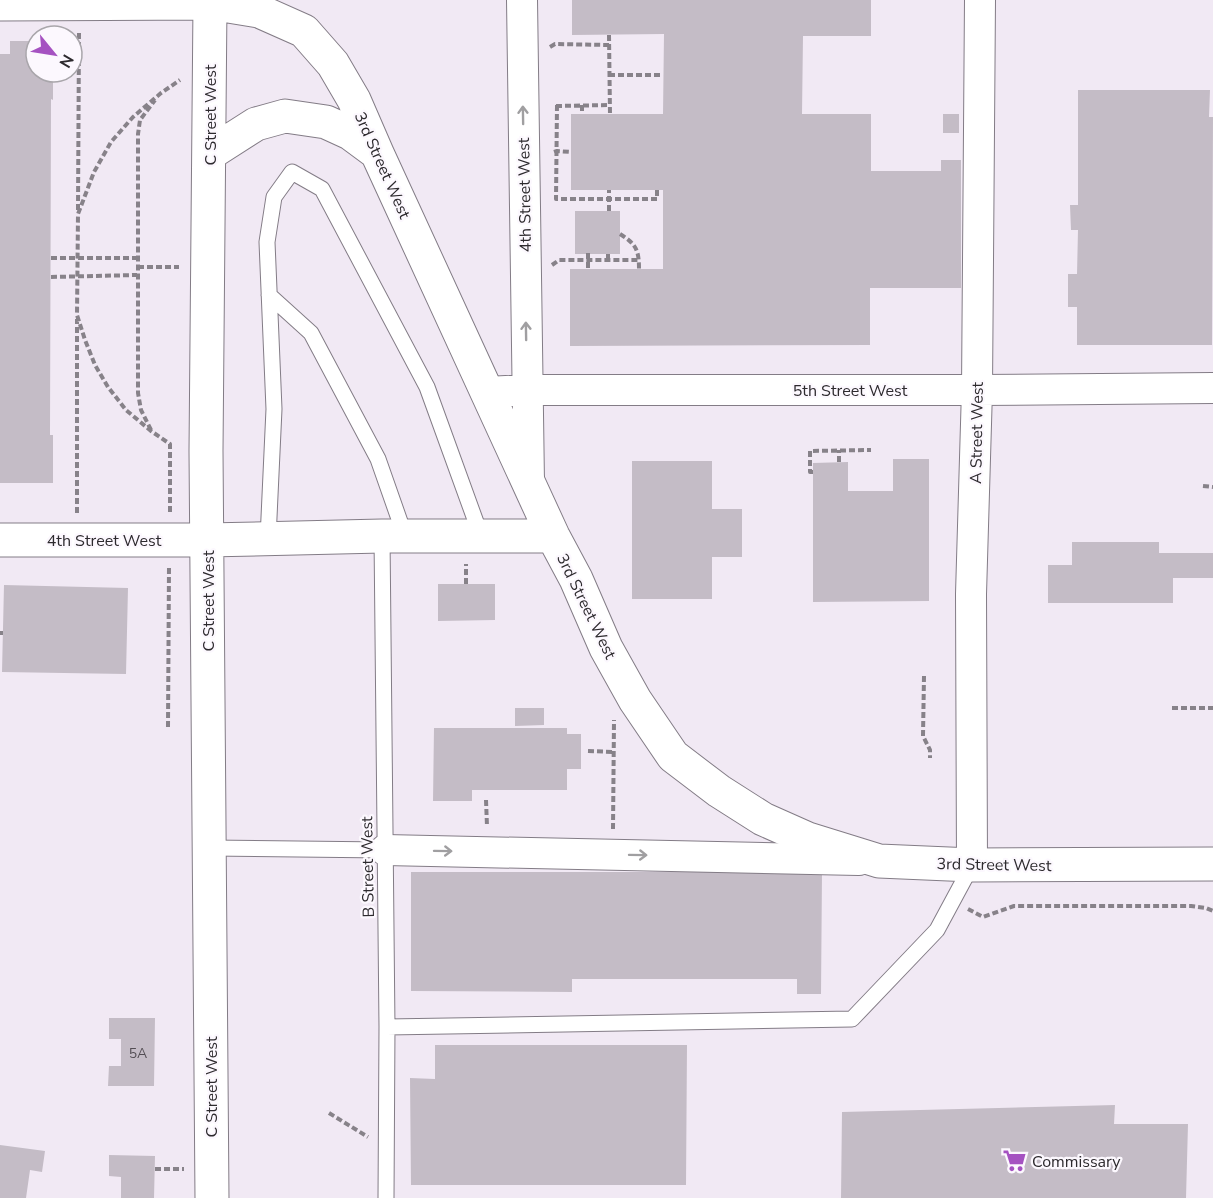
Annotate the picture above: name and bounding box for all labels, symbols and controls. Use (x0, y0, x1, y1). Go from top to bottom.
north arrow (24, 24, 84, 84)
text: N (54, 50, 79, 72)
street label: C Street West (200, 64, 222, 166)
one-way arrow (517, 106, 529, 126)
street label: 3rd Street West (349, 108, 416, 223)
street label: 4th Street West (513, 137, 537, 252)
one-way arrow (521, 322, 532, 342)
street label: 5th Street West (793, 380, 908, 402)
street label: A Street West (965, 381, 989, 484)
street label: 4th Street West (47, 530, 162, 552)
street label: C Street West (198, 550, 220, 652)
street label: 3rd Street West (551, 550, 621, 663)
street label: B Street West (356, 816, 380, 918)
one-way arrow (433, 845, 453, 857)
one-way arrow (628, 850, 648, 861)
street label: 3rd Street West (936, 853, 1052, 877)
street label: C Street West (201, 1036, 223, 1138)
house number: 5A (129, 1044, 147, 1063)
supermarket icon: Commissary (1001, 1148, 1027, 1174)
place label: Commissary (1032, 1151, 1121, 1173)

